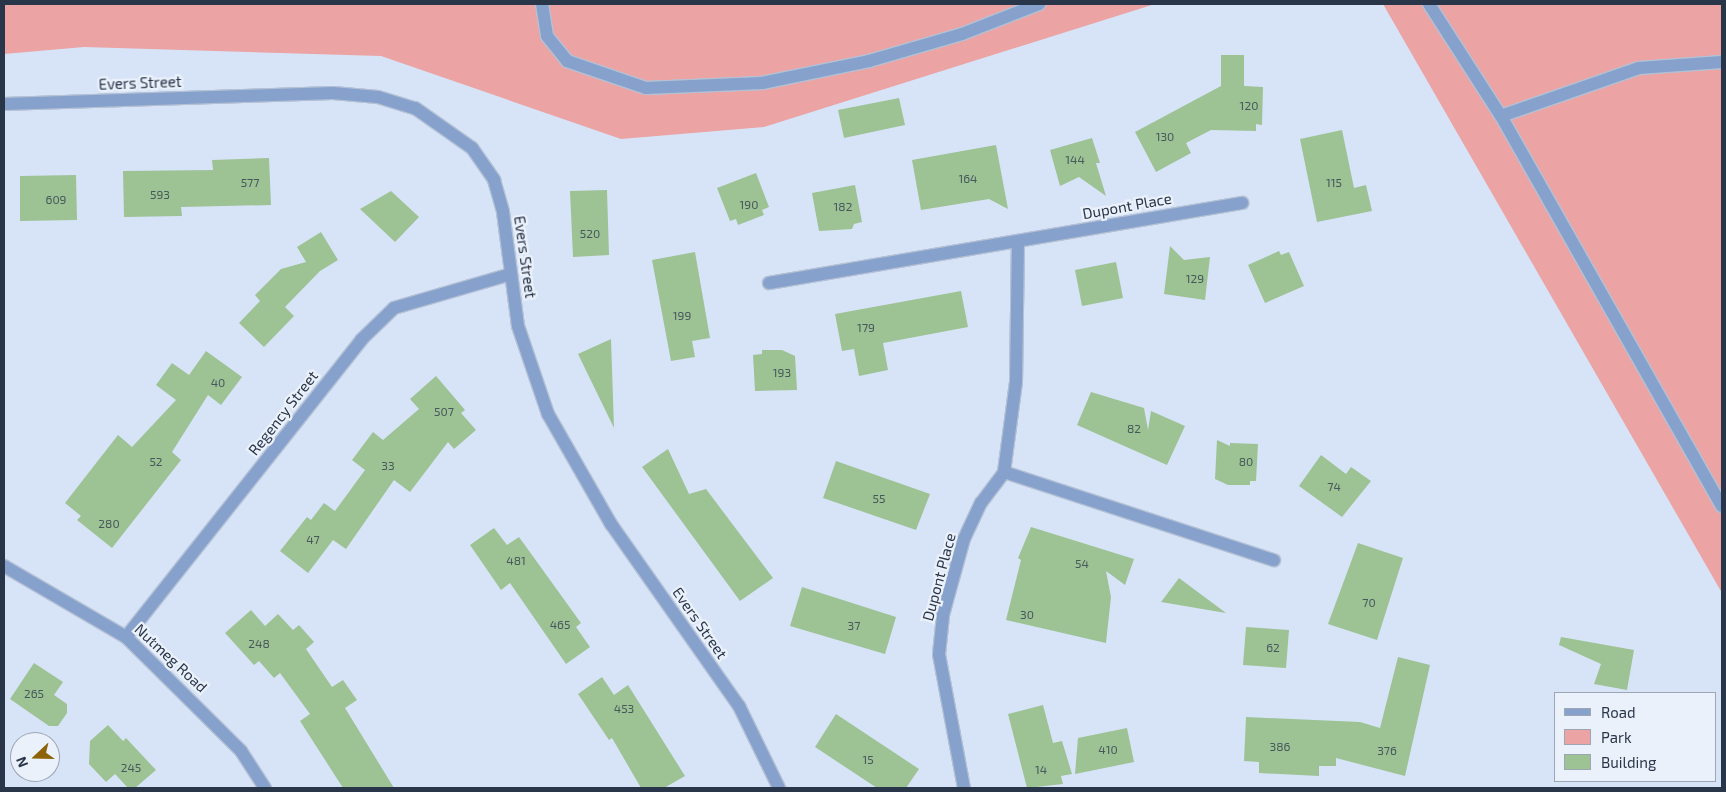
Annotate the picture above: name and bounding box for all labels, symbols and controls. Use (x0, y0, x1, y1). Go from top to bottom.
street label: Evers Street (98, 73, 182, 93)
house number: 120 (1240, 99, 1258, 113)
house number: 130 (1156, 130, 1174, 144)
house number: 144 (1065, 153, 1085, 167)
house number: 164 (958, 172, 978, 186)
house number: 577 (241, 176, 259, 190)
house number: 115 (1326, 176, 1342, 190)
house number: 593 (150, 188, 170, 202)
street label: Dupont Place (1081, 189, 1173, 223)
house number: 609 (46, 193, 66, 207)
house number: 190 (740, 198, 758, 212)
house number: 182 (834, 200, 852, 214)
street label: Evers Street (510, 215, 540, 299)
house number: 520 (580, 227, 600, 241)
house number: 129 (1186, 272, 1204, 286)
house number: 199 (673, 309, 691, 323)
house number: 179 (857, 321, 875, 335)
house number: 193 (773, 366, 791, 380)
street label: Regency Street (244, 367, 322, 459)
house number: 40 (211, 376, 225, 390)
house number: 507 (434, 405, 454, 419)
house number: 82 (1127, 422, 1141, 436)
house number: 52 (149, 455, 163, 469)
house number: 80 (1239, 455, 1253, 469)
house number: 33 (381, 459, 395, 473)
house number: 74 (1327, 480, 1341, 494)
house number: 55 (873, 492, 885, 506)
house number: 280 (98, 517, 120, 531)
street label: Dupont Place (919, 531, 959, 623)
house number: 47 (306, 533, 320, 547)
house number: 481 (506, 554, 526, 568)
house number: 54 (1075, 557, 1089, 571)
street label: Evers Street (669, 584, 731, 662)
house number: 70 (1362, 596, 1376, 610)
house number: 30 (1020, 608, 1034, 622)
house number: 465 (550, 618, 570, 632)
house number: 37 (848, 619, 860, 633)
street label: Nutmeg Road (131, 620, 211, 696)
house number: 248 (248, 637, 270, 651)
house number: 62 (1266, 641, 1280, 655)
house number: 265 (24, 687, 44, 701)
legend (1554, 692, 1716, 782)
house number: 453 (614, 702, 634, 716)
text: Road (1601, 703, 1636, 721)
text: Park (1601, 728, 1632, 746)
north arrow (10, 732, 60, 782)
house number: 386 (1270, 740, 1290, 754)
house number: 410 (1098, 743, 1118, 757)
house number: 376 (1377, 744, 1397, 758)
house number: 15 (862, 753, 874, 767)
text: Building (1601, 753, 1656, 771)
text: N (12, 754, 31, 770)
house number: 245 (121, 761, 141, 775)
house number: 14 (1035, 763, 1047, 777)

